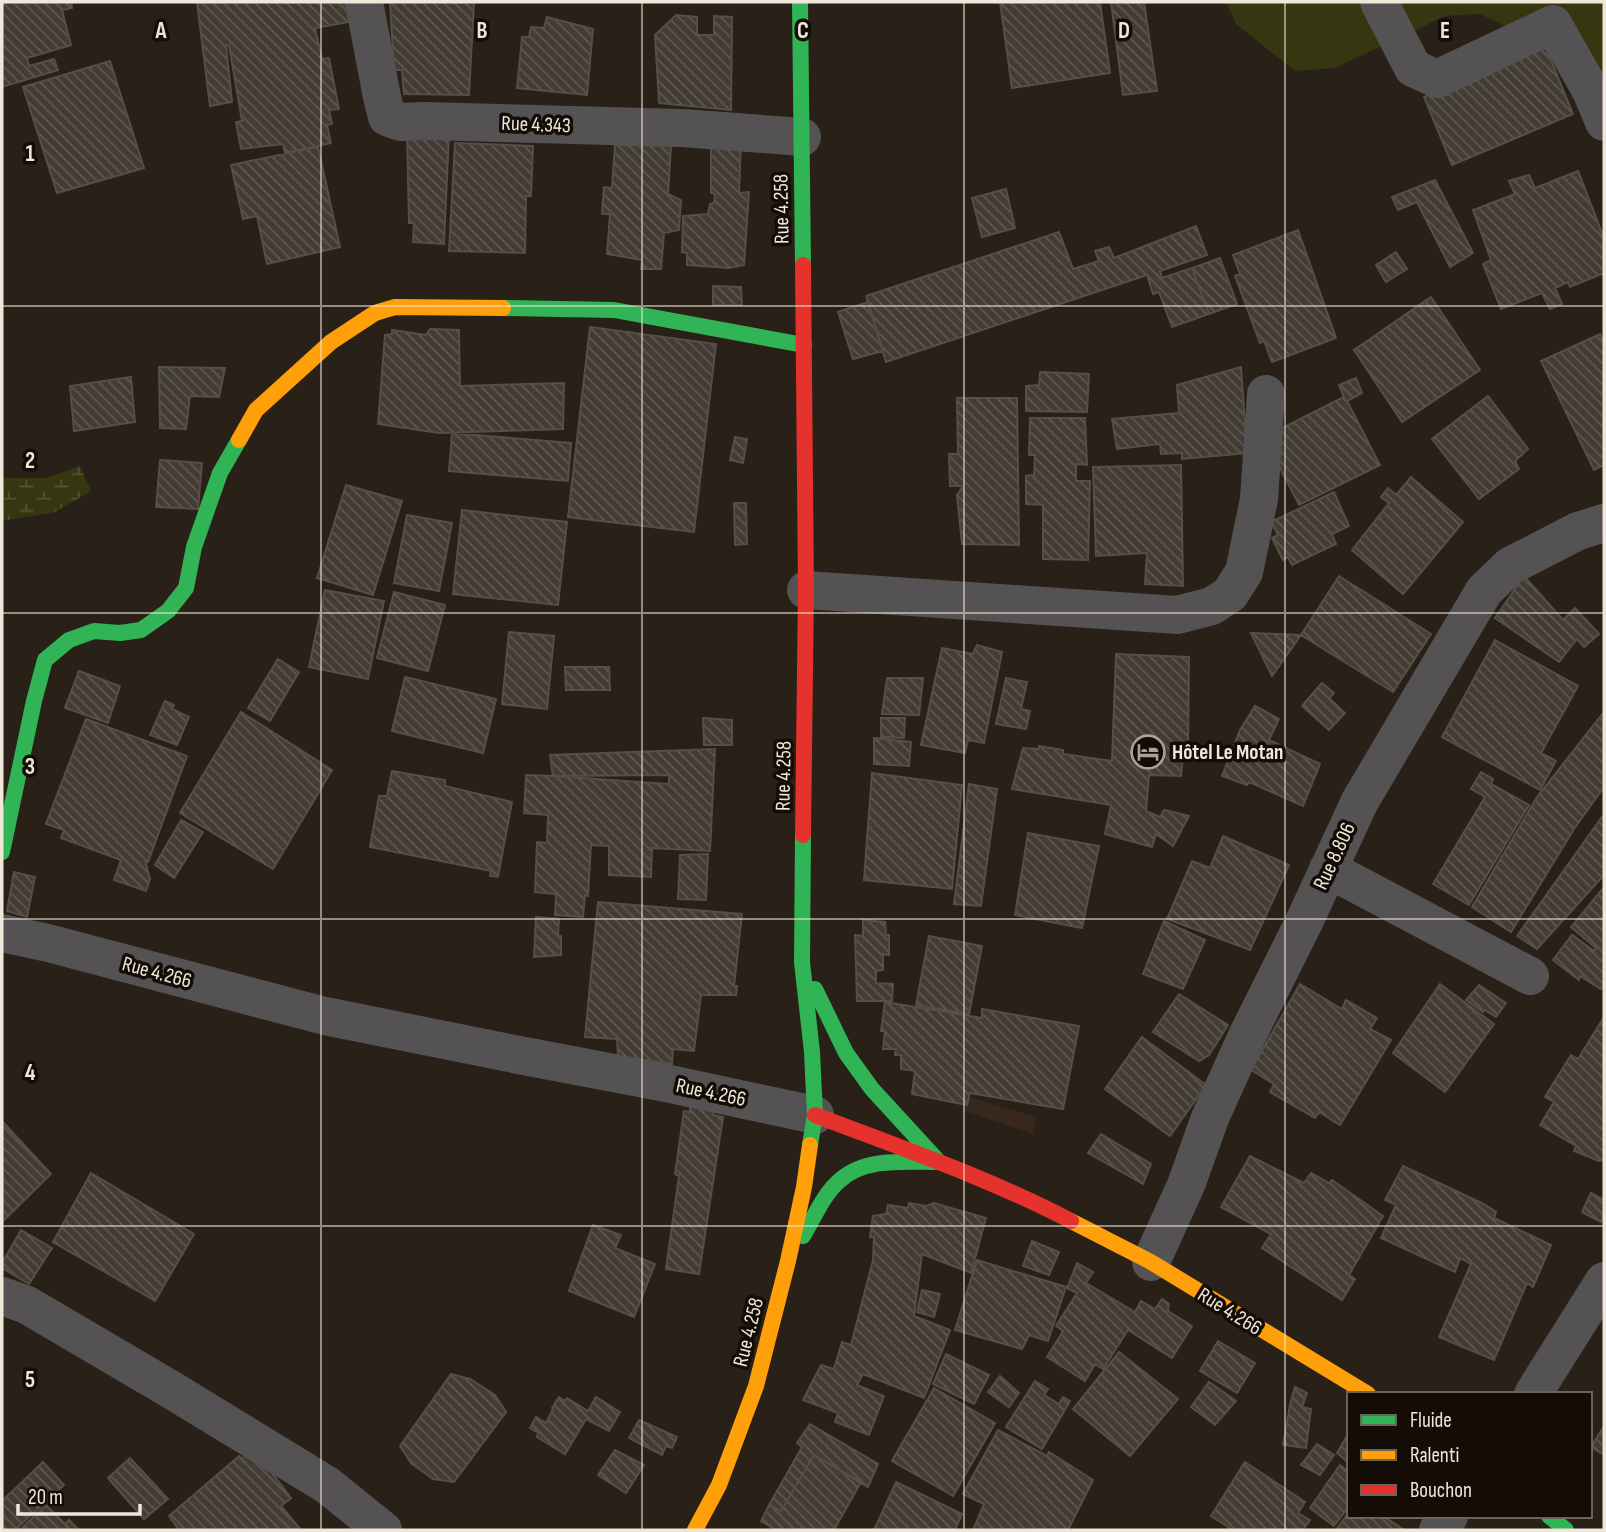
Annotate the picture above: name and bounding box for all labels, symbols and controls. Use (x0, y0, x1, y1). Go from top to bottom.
text: A (155, 17, 168, 45)
text: B (477, 17, 488, 45)
text: C (797, 17, 809, 45)
text: D (1118, 17, 1130, 45)
text: E (1440, 17, 1450, 45)
street label: Rue 4.343 (501, 111, 571, 138)
text: 1 (25, 140, 35, 168)
street label: Rue 4.258 (768, 174, 795, 244)
text: 2 (25, 447, 35, 475)
hotel icon: Hôtel Le Motan (1129, 733, 1167, 771)
place label: Hôtel Le Motan (1172, 740, 1283, 765)
street label: Rue 4.258 (770, 741, 797, 811)
text: 3 (25, 753, 35, 781)
street label: Rue 8.806 (1308, 819, 1361, 894)
street label: Rue 4.266 (119, 951, 194, 994)
text: 4 (25, 1059, 36, 1087)
street label: Rue 4.266 (674, 1073, 748, 1112)
street label: Rue 4.266 (1193, 1282, 1266, 1341)
street label: Rue 4.258 (728, 1295, 769, 1369)
text: 5 (25, 1366, 35, 1394)
legend (1347, 1392, 1592, 1518)
text: Fluide (1410, 1408, 1452, 1433)
text: Ralenti (1410, 1443, 1459, 1468)
scale bar (18, 1472, 140, 1516)
text: Bouchon (1410, 1478, 1472, 1503)
text: 20 m (28, 1485, 63, 1510)

